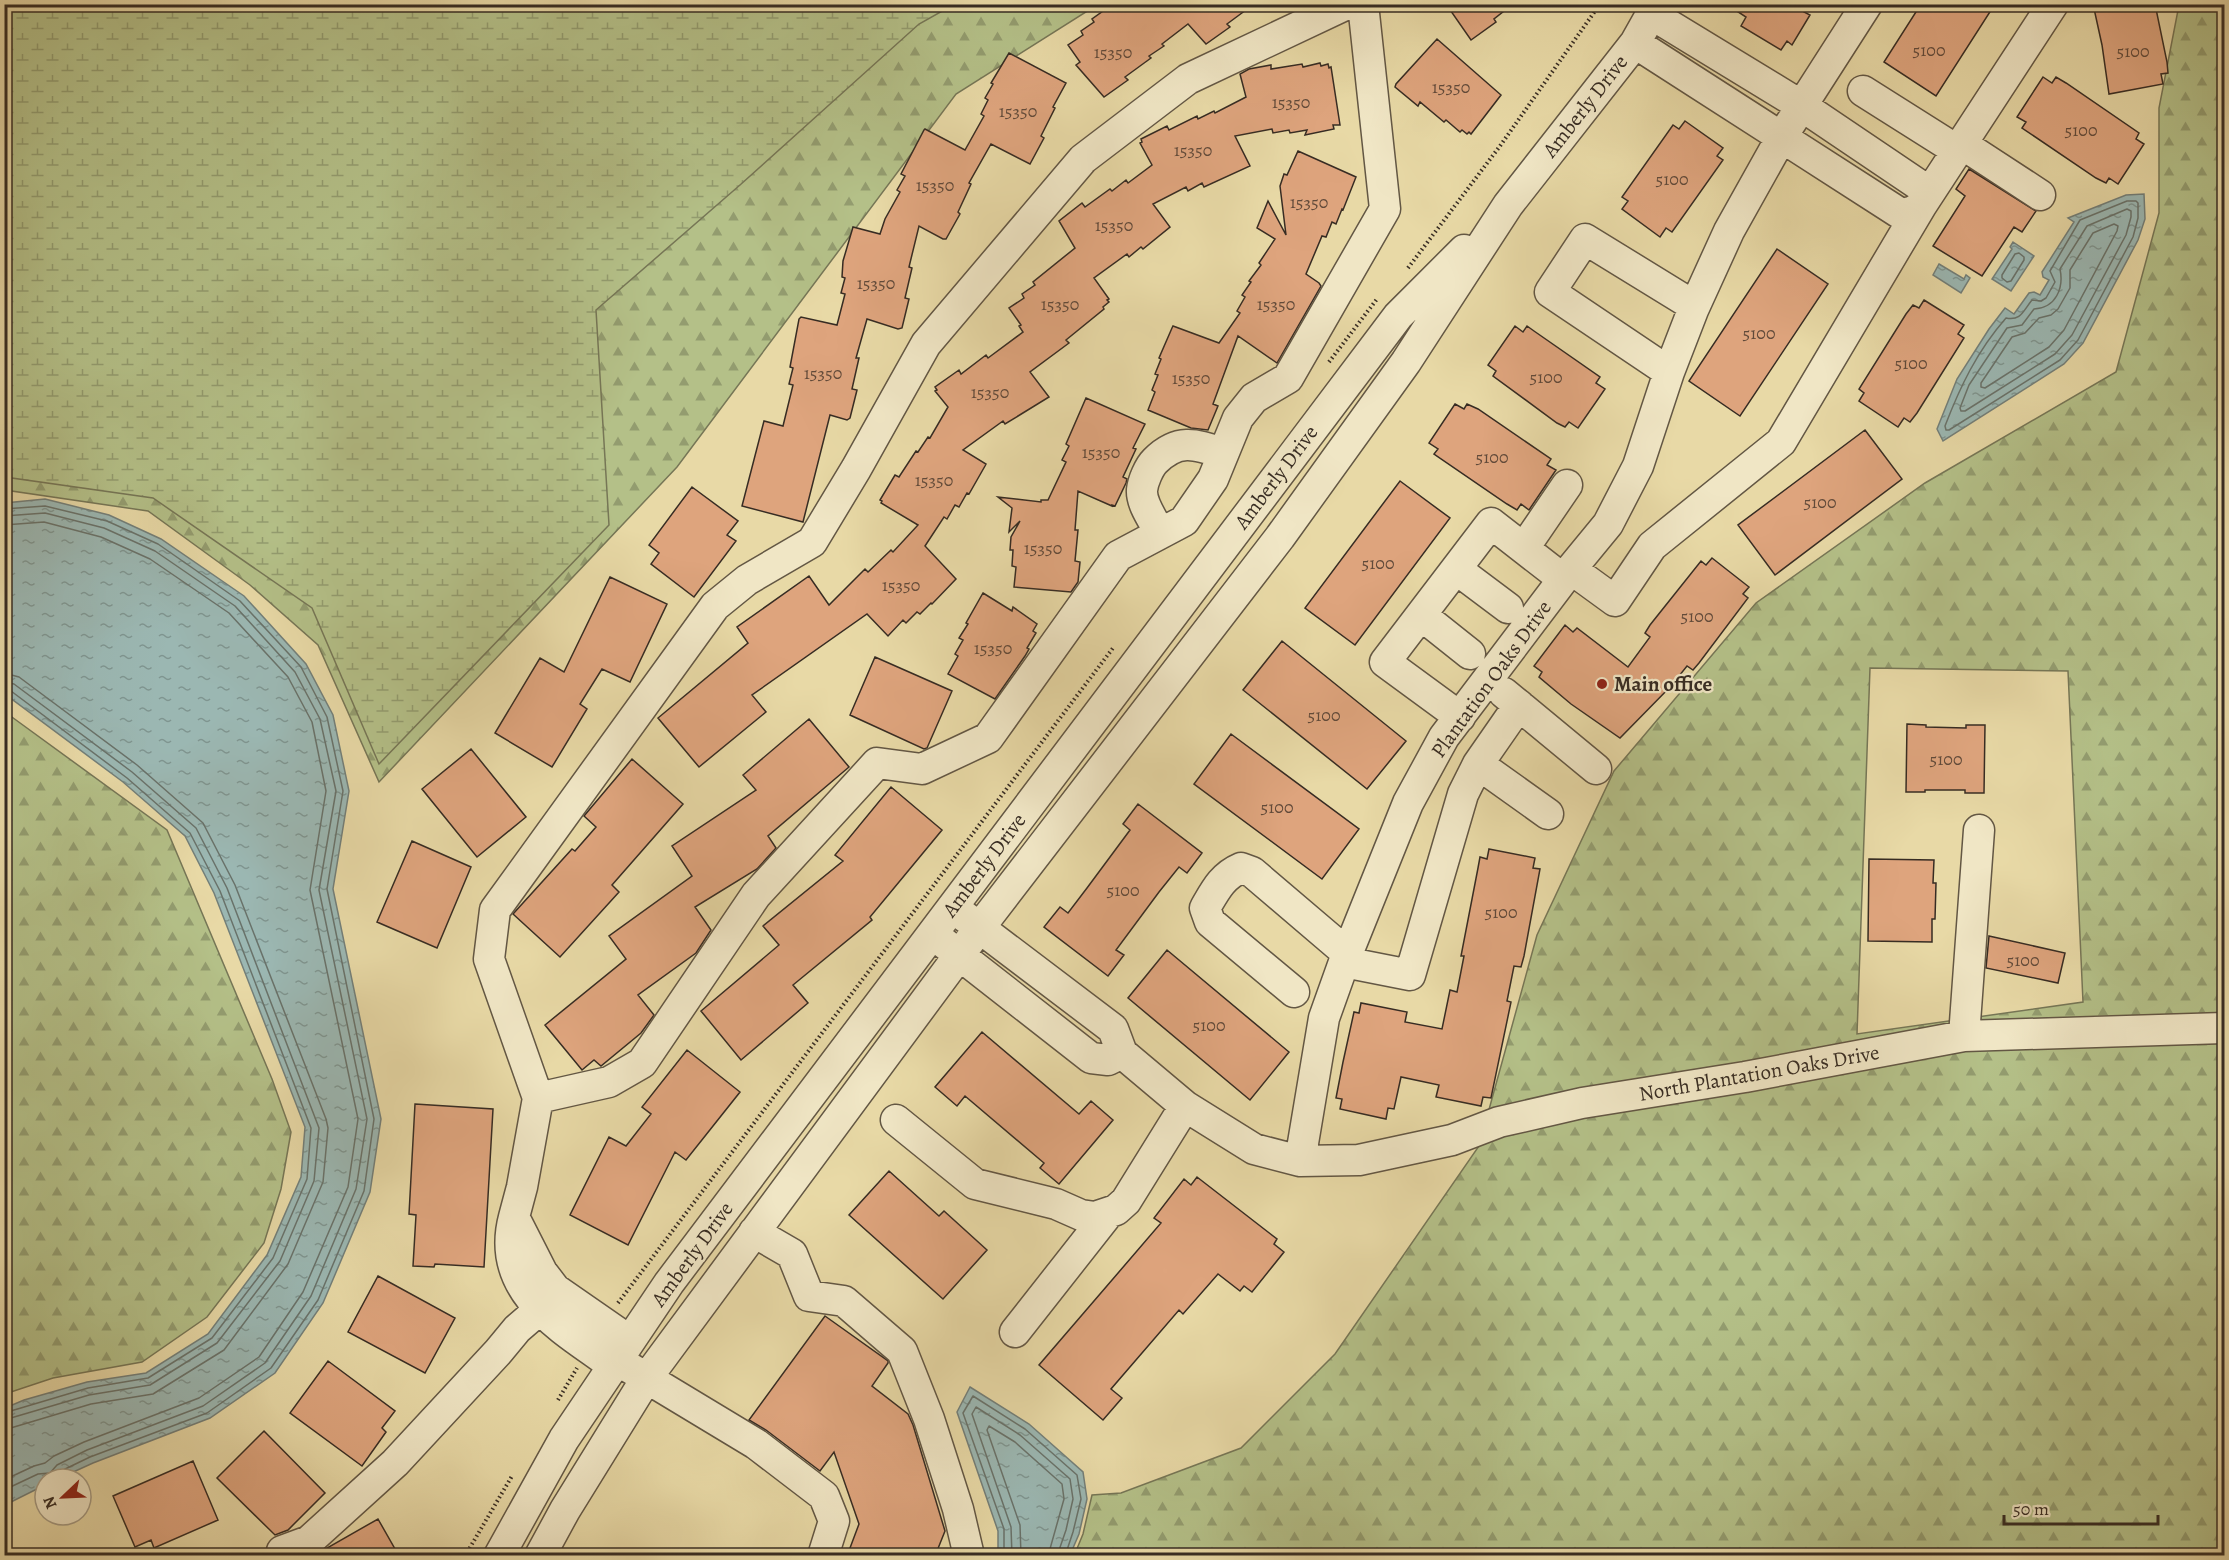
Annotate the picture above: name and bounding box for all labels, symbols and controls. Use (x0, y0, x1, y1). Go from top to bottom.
house number: 5100 (1912, 38, 1946, 62)
house number: 5100 (2116, 39, 2150, 63)
house number: 15350 (1094, 40, 1132, 64)
street label: Amberly Drive (1535, 49, 1634, 164)
house number: 15350 (1432, 75, 1470, 99)
house number: 15350 (1272, 90, 1310, 114)
house number: 15350 (999, 99, 1037, 123)
house number: 5100 (2064, 118, 2098, 142)
house number: 15350 (1174, 138, 1212, 162)
house number: 5100 (1655, 167, 1689, 191)
house number: 15350 (916, 173, 954, 197)
house number: 15350 (1290, 190, 1328, 214)
house number: 15350 (1095, 213, 1133, 237)
house number: 15350 (857, 271, 895, 295)
house number: 15350 (1041, 292, 1079, 316)
house number: 15350 (1257, 292, 1295, 316)
house number: 5100 (1742, 321, 1776, 345)
house number: 5100 (1894, 351, 1928, 375)
house number: 15350 (804, 361, 842, 385)
house number: 5100 (1529, 365, 1563, 389)
house number: 15350 (1172, 366, 1210, 390)
house number: 15350 (971, 380, 1009, 404)
street label: Amberly Drive (1227, 419, 1324, 535)
house number: 15350 (1082, 440, 1120, 464)
house number: 5100 (1475, 445, 1509, 469)
house number: 15350 (915, 468, 953, 492)
house number: 5100 (1803, 490, 1837, 514)
house number: 15350 (1024, 536, 1062, 560)
house number: 5100 (1361, 551, 1395, 575)
house number: 15350 (882, 573, 920, 597)
street label: Plantation Oaks Drive (1424, 595, 1558, 763)
house number: 5100 (1680, 604, 1714, 628)
house number: 15350 (974, 636, 1012, 660)
place label: Main office (1614, 670, 1713, 698)
marker: Main office (1595, 677, 1609, 691)
house number: 5100 (1307, 703, 1341, 727)
house number: 5100 (1929, 747, 1963, 771)
house number: 5100 (1260, 795, 1294, 819)
street label: Amberly Drive (935, 807, 1032, 923)
house number: 5100 (1106, 878, 1140, 902)
house number: 5100 (1484, 900, 1518, 924)
house number: 5100 (2006, 948, 2040, 972)
house number: 5100 (1192, 1013, 1226, 1037)
street label: North Plantation Oaks Drive (1637, 1038, 1881, 1108)
street label: Amberly Drive (644, 1196, 740, 1313)
north arrow (33, 1467, 93, 1527)
scale bar (2004, 1488, 2158, 1526)
text: N (38, 1492, 63, 1512)
text: 50 m (2013, 1497, 2049, 1521)

